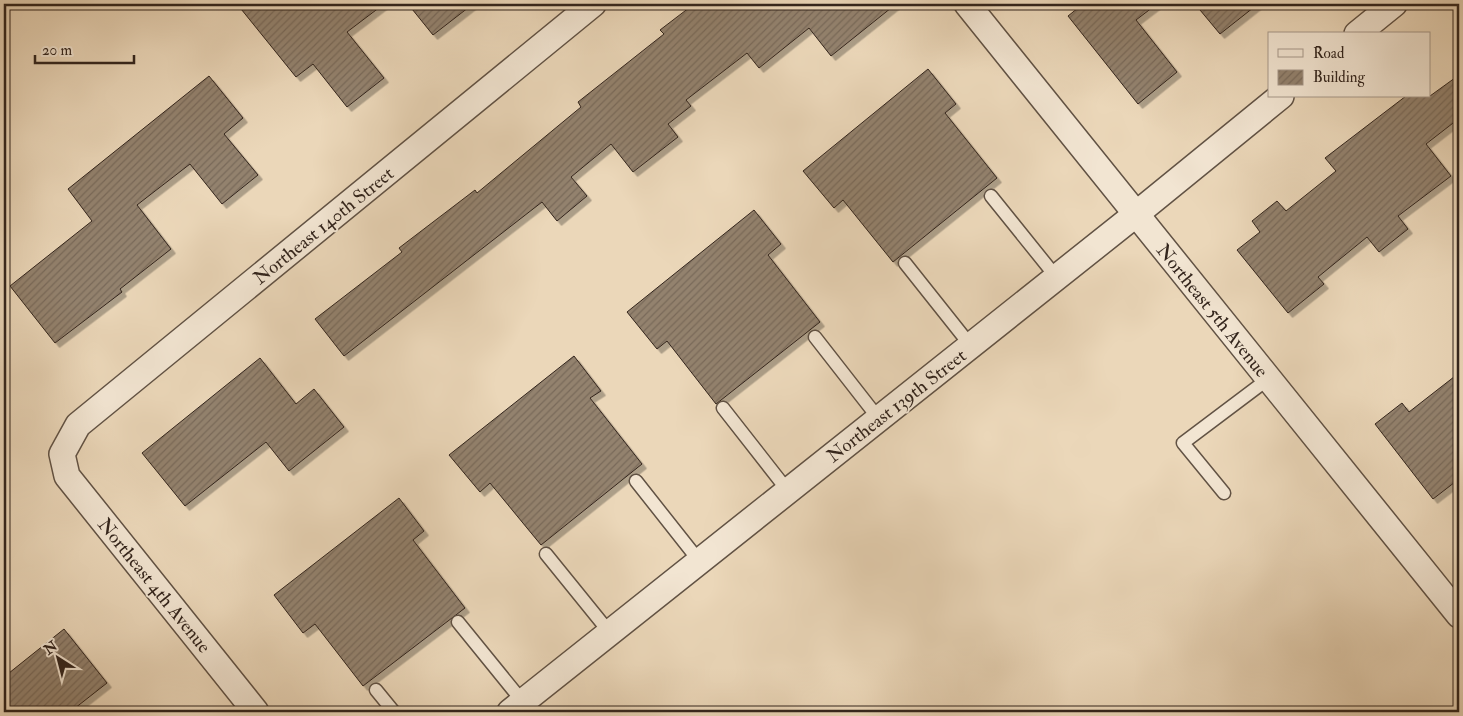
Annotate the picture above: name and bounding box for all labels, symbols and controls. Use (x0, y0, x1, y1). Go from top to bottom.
scale bar (35, 32, 134, 64)
legend (1268, 32, 1430, 98)
text: 20 m (42, 41, 72, 60)
text: Road (1313, 44, 1345, 63)
text: Building (1313, 68, 1365, 87)
street label: Northeast 140th Street (248, 162, 399, 290)
street label: Northeast 5th Avenue (1151, 239, 1273, 382)
street label: Northeast 139th Street (822, 344, 971, 468)
street label: Northeast 4th Avenue (92, 513, 216, 658)
north arrow (32, 634, 82, 684)
text: N (40, 637, 61, 659)

